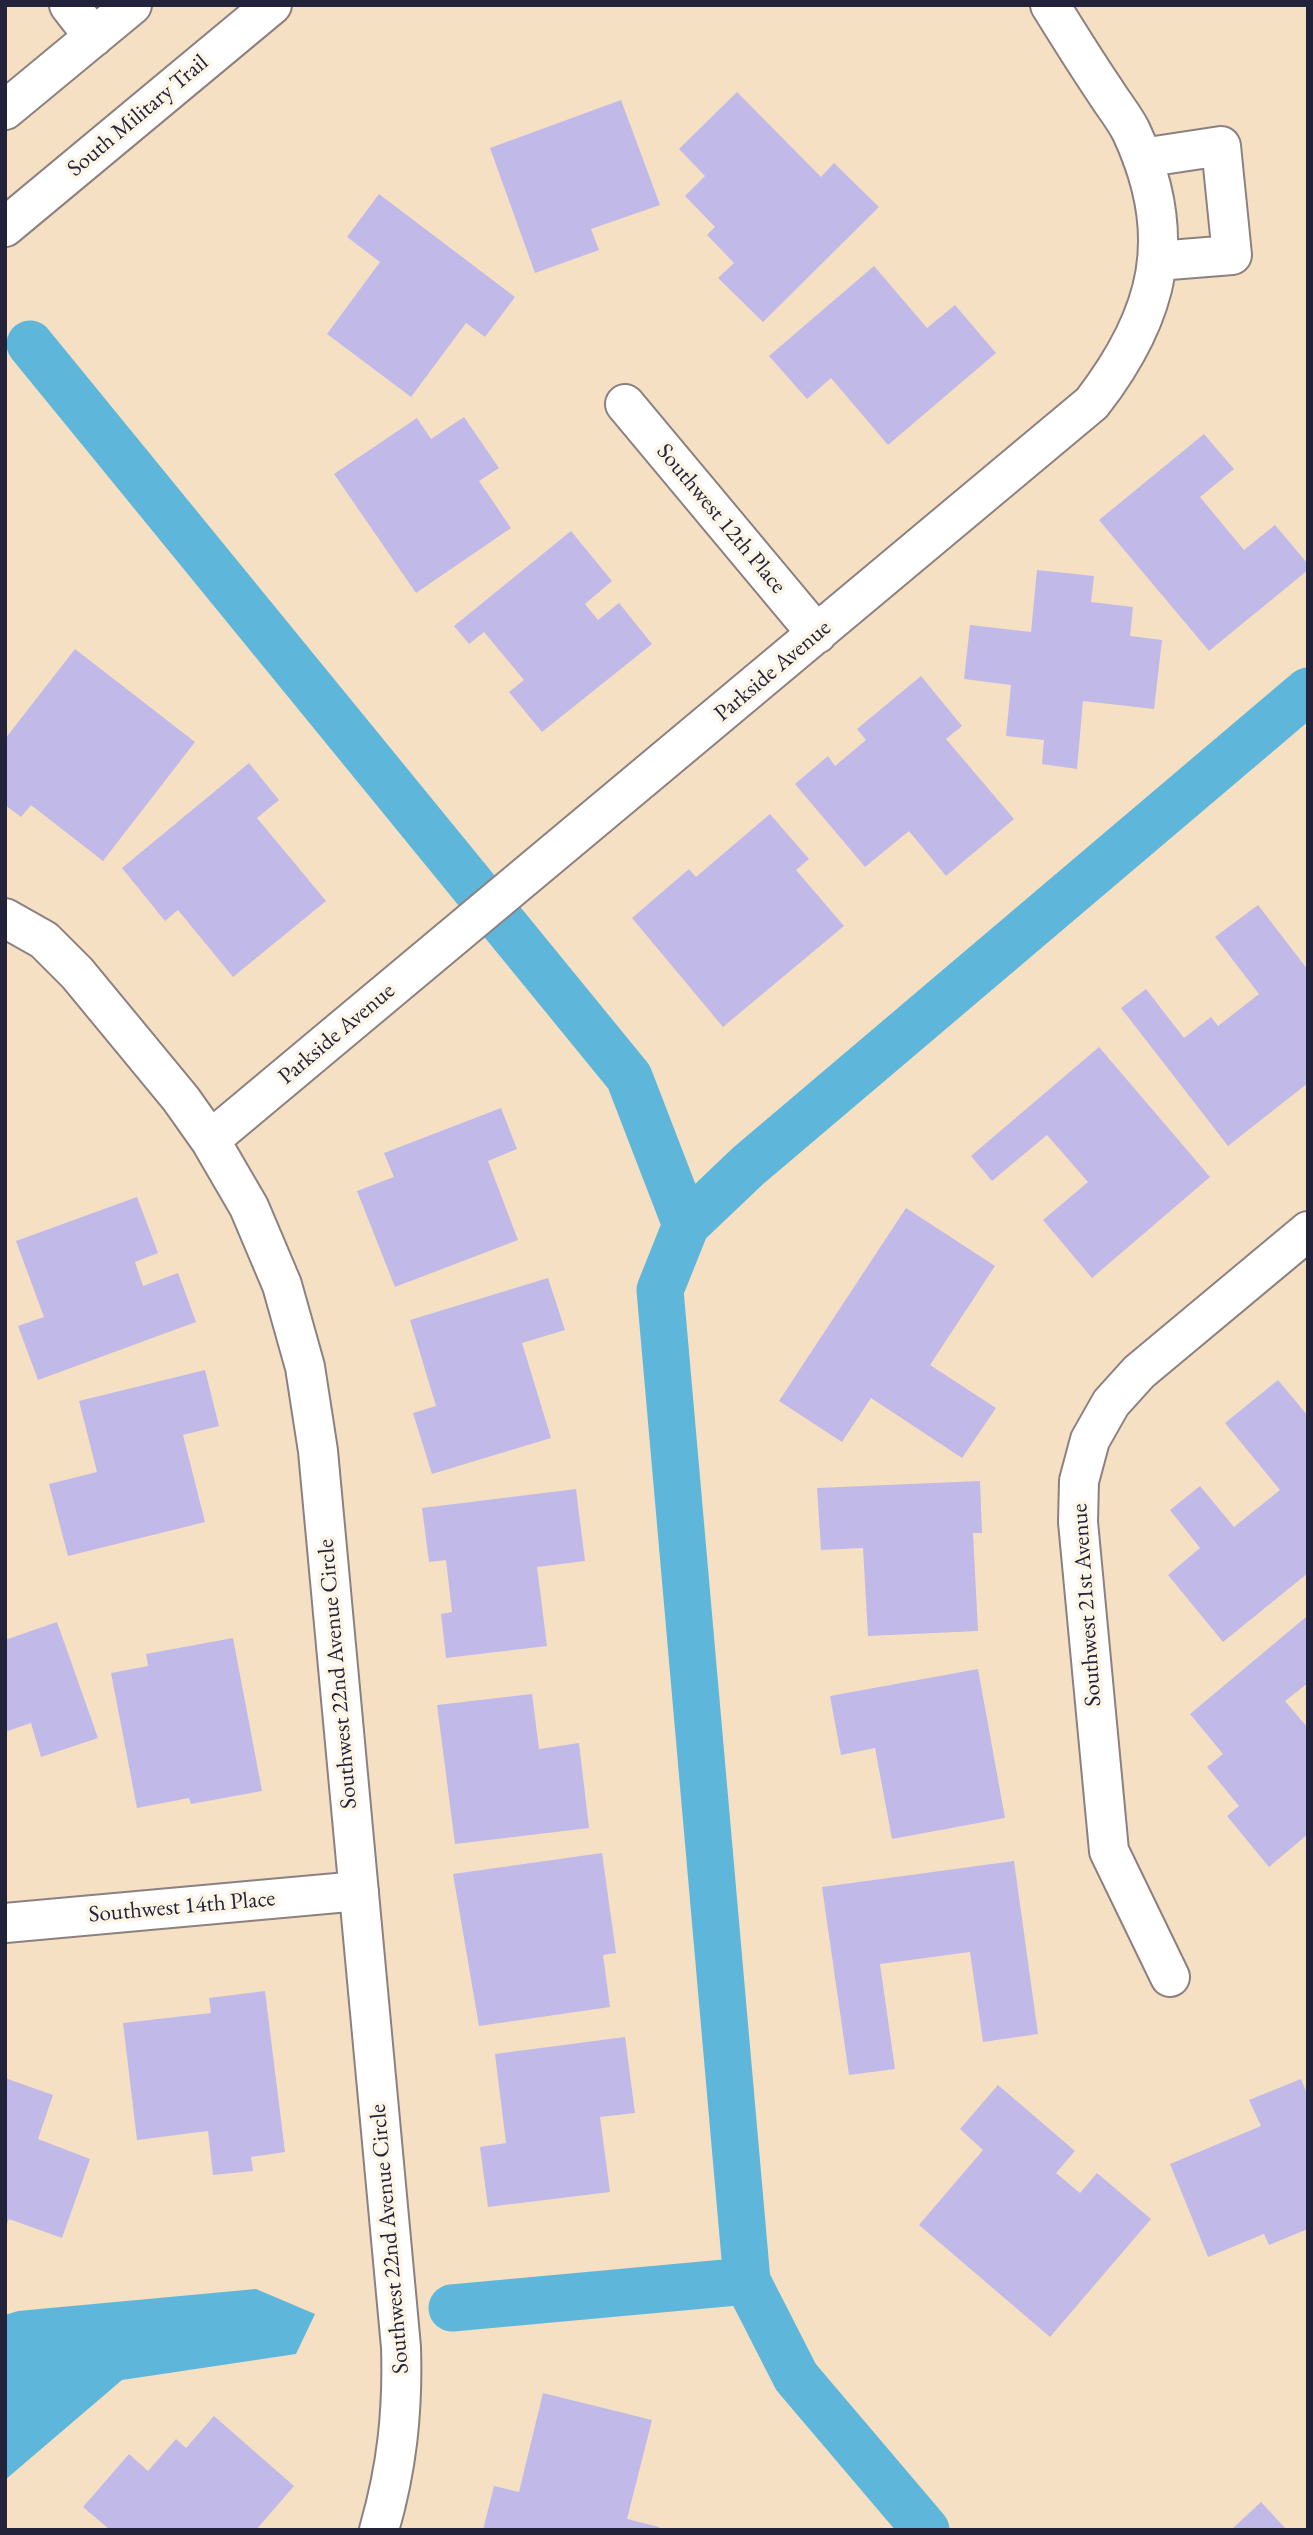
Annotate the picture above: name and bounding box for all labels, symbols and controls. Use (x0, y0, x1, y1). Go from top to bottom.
street label: South Military Trail (62, 49, 214, 183)
street label: Southwest 12th Place (650, 438, 792, 600)
street label: Parkside Avenue (709, 614, 837, 728)
street label: Parkside Avenue (273, 977, 401, 1091)
street label: Southwest 21st Avenue (1066, 1503, 1108, 1707)
street label: Southwest 22nd Avenue Circle (312, 1538, 364, 1810)
street label: Southwest 14th Place (88, 1885, 276, 1929)
street label: Southwest 22nd Avenue Circle (364, 2103, 416, 2375)

